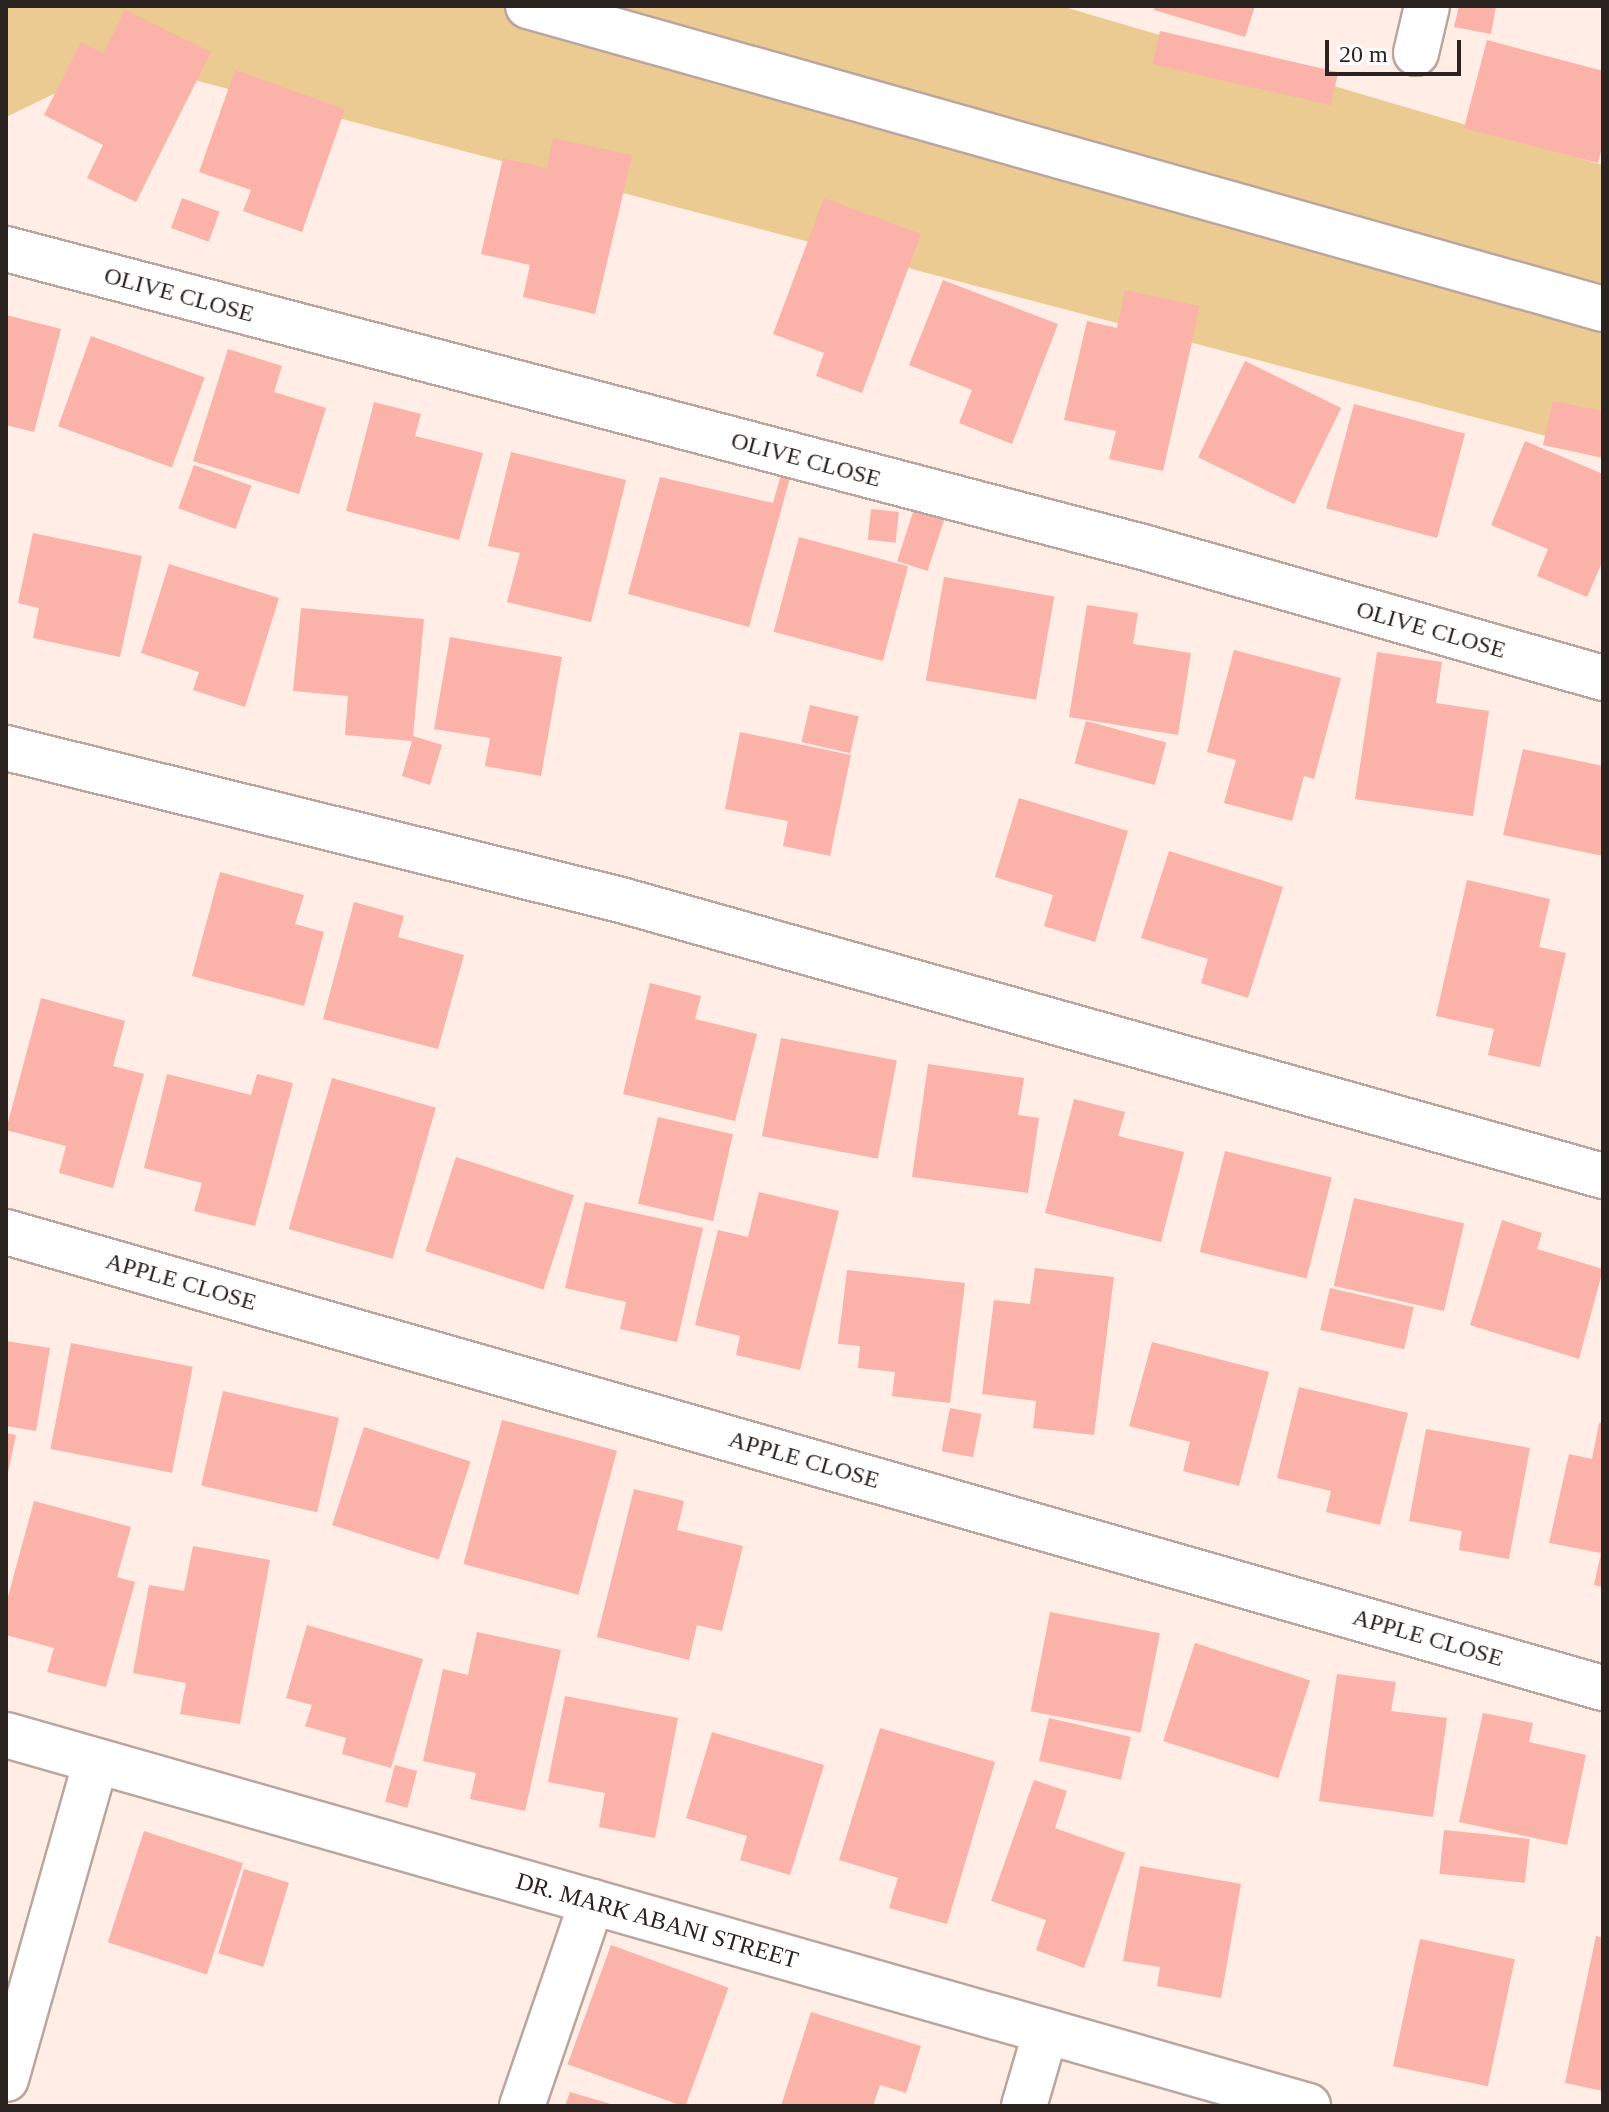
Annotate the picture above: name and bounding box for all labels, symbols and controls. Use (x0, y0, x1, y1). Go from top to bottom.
scale bar (1329, 24, 1465, 74)
text: 20 m (1339, 41, 1388, 67)
street label: OLIVE CLOSE (101, 261, 257, 329)
street label: OLIVE CLOSE (728, 426, 884, 494)
street label: OLIVE CLOSE (1353, 595, 1509, 665)
street label: APPLE CLOSE (102, 1247, 260, 1317)
street label: APPLE CLOSE (725, 1425, 883, 1495)
street label: APPLE CLOSE (1349, 1603, 1507, 1673)
street label: DR. MARK ABANI STREET (512, 1867, 802, 1975)

